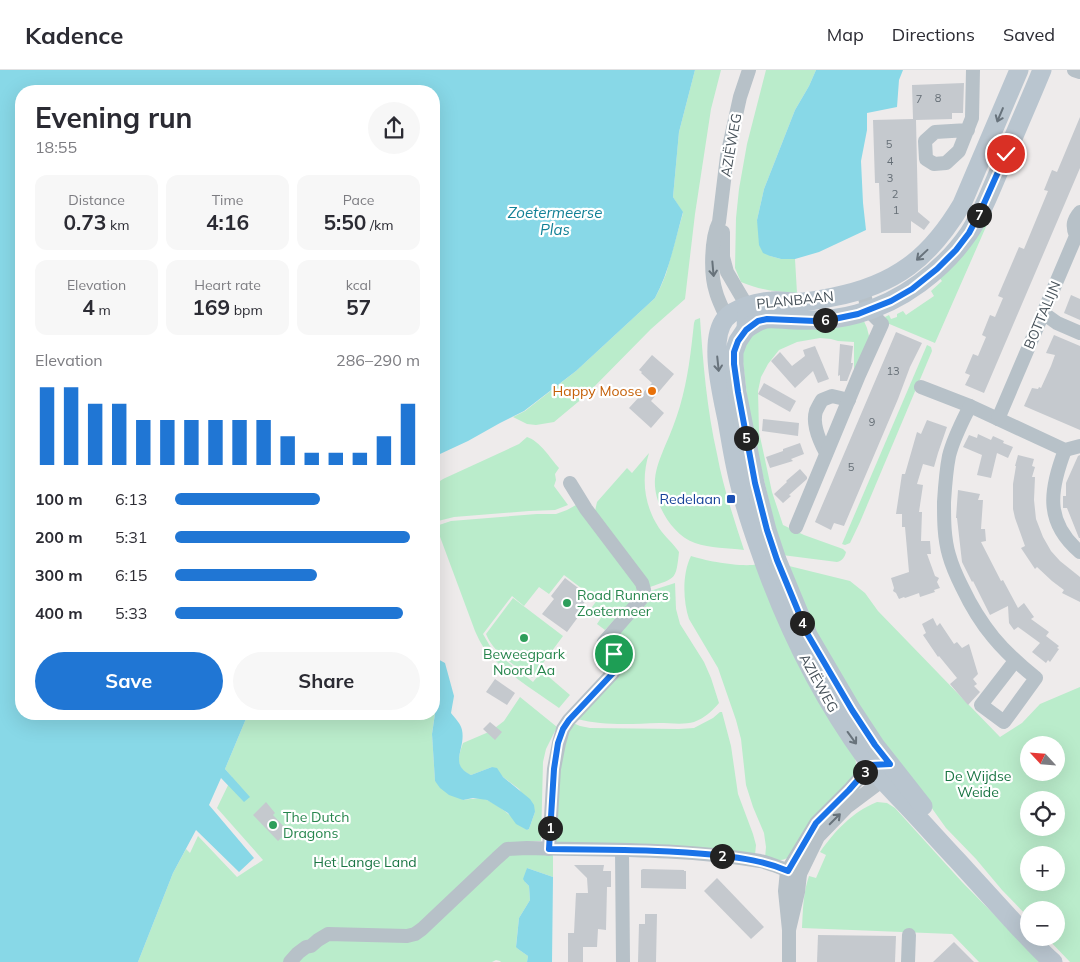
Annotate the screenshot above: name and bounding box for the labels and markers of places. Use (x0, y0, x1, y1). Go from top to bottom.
pin (985, 133, 1027, 175)
pin: 7 (966, 202, 992, 228)
pin: 6 (812, 308, 838, 332)
place label: Happy Moose (553, 382, 642, 400)
marker: Happy Moose (646, 385, 658, 397)
pin: 5 (734, 426, 758, 450)
place label: Redelaan (660, 490, 721, 508)
marker: Redelaan (725, 493, 737, 505)
place label: Road Runners Zoetermeer (577, 586, 669, 620)
marker: Road Runners Zoetermeer (561, 597, 573, 609)
pin: 4 (790, 610, 814, 636)
marker: Beweegpark Noord Aa (518, 632, 530, 644)
pin (593, 633, 635, 675)
place label: Beweegpark Noord Aa (483, 645, 566, 679)
pin: 3 (852, 760, 878, 784)
place label: The Dutch Dragons (283, 808, 349, 842)
pin: 1 (538, 816, 562, 840)
marker: The Dutch Dragons (267, 819, 279, 831)
pin: 2 (710, 844, 734, 868)

